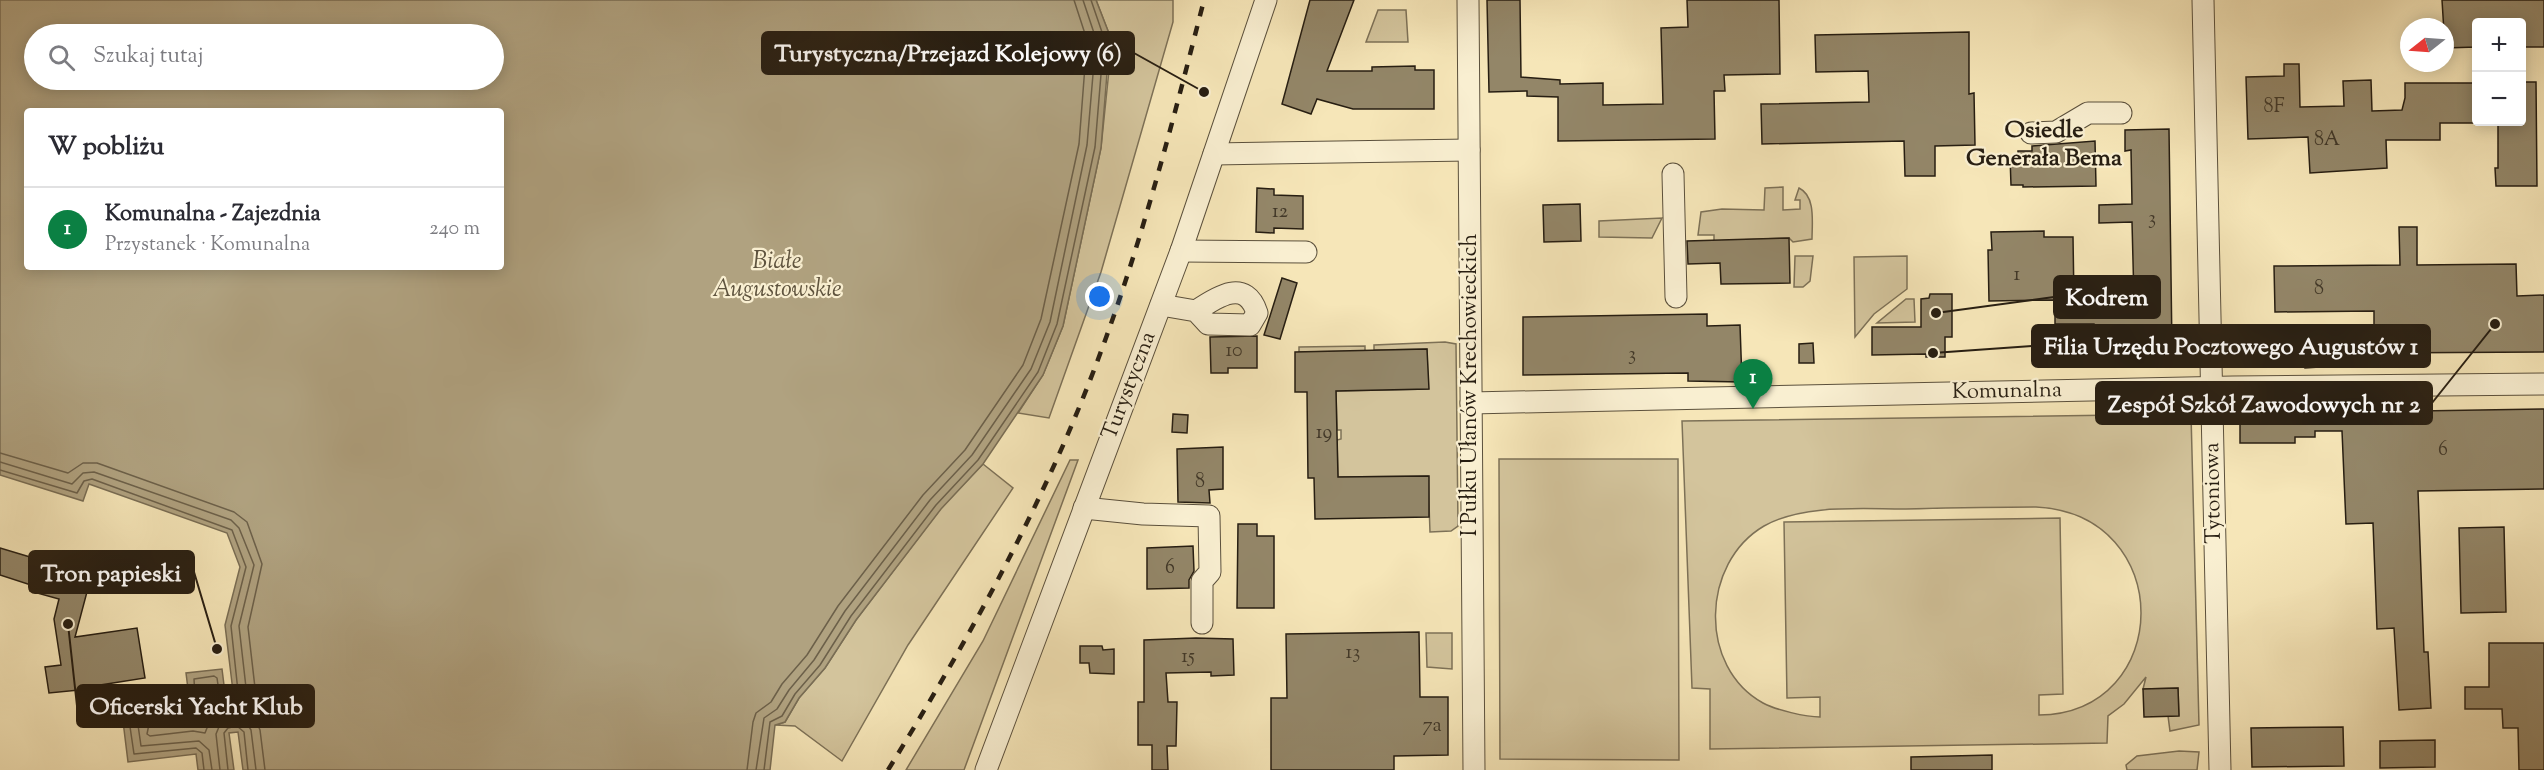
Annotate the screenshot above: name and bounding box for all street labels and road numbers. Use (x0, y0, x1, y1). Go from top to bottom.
street label: I Pułku Ułanów Krechowieckich (1455, 233, 1487, 536)
street label: Turystyczna (1095, 327, 1165, 445)
street label: Komunalna (1952, 375, 2062, 409)
street label: Tytoniowa (2197, 442, 2231, 544)

